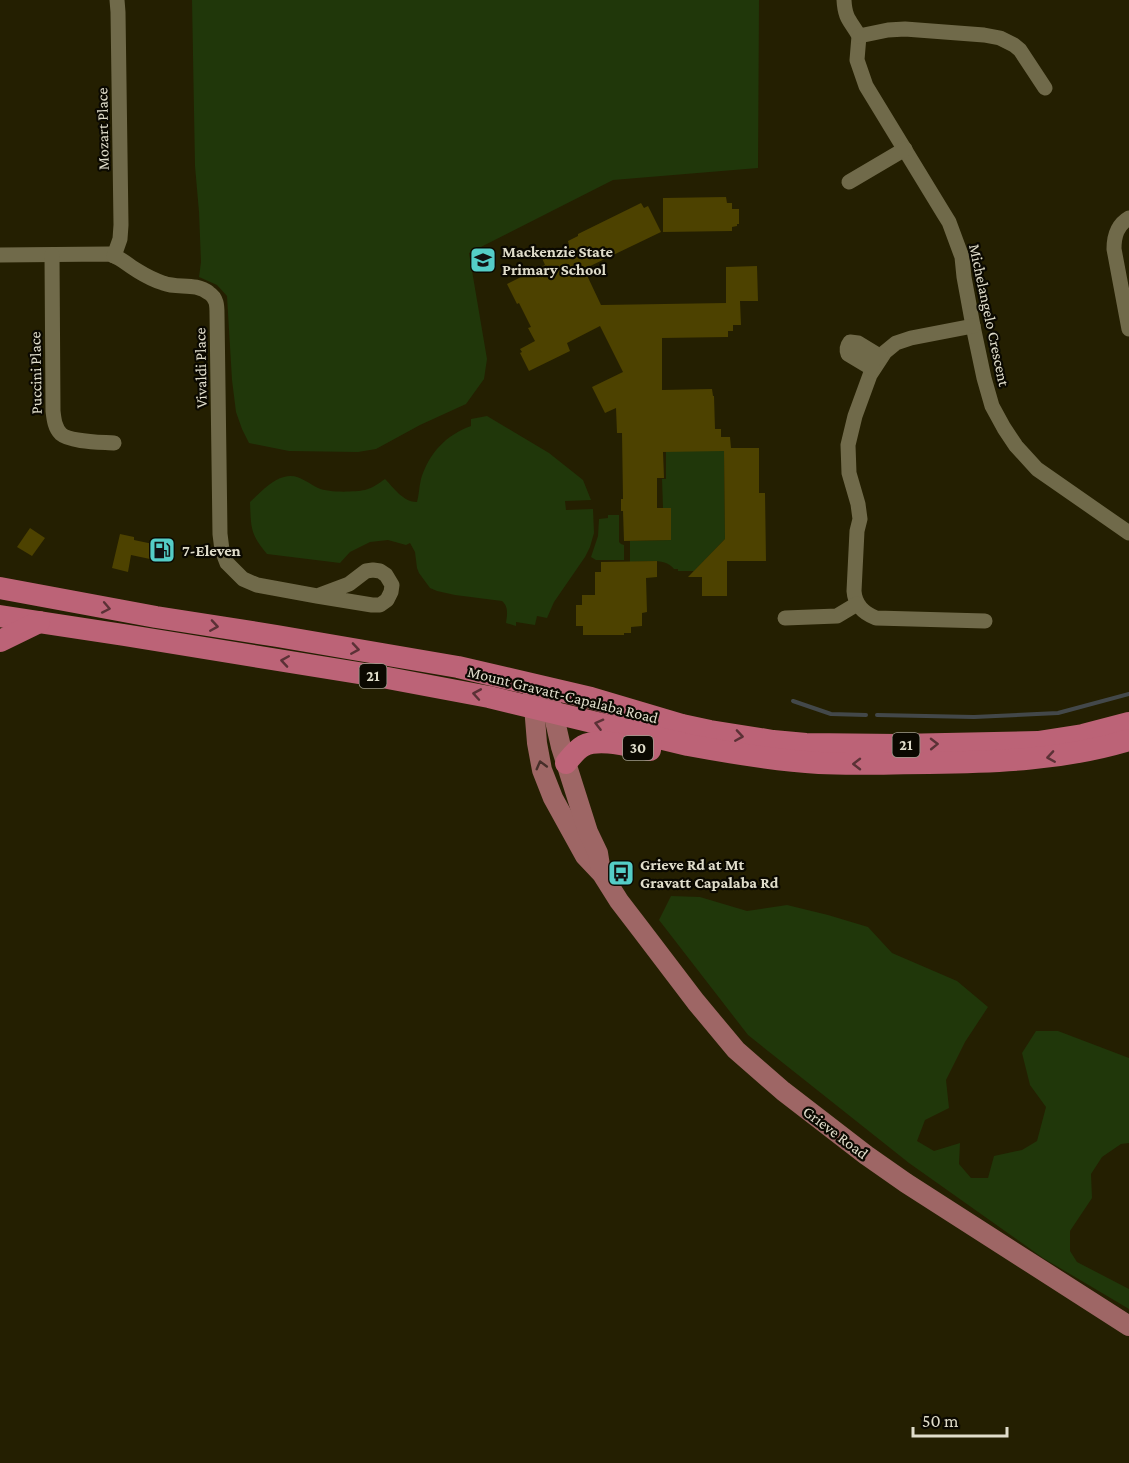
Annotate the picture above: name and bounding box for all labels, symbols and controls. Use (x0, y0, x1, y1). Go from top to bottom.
street label: Mozart Place (93, 88, 112, 170)
street label: Michelangelo Crescent (965, 242, 1013, 389)
place label: Mackenzie State Primary School (502, 243, 613, 278)
school or university icon: Mackenzie State Primary School (468, 245, 498, 275)
street label: Vivaldi Place (191, 327, 210, 409)
street label: Puccini Place (26, 331, 45, 415)
fuel station icon: 7-Eleven (147, 535, 177, 565)
place label: 7-Eleven (182, 542, 241, 559)
one-way arrow (101, 601, 111, 614)
one-way arrow (210, 620, 219, 632)
one-way arrow (350, 642, 360, 655)
one-way arrow (280, 656, 289, 668)
street label: Mount Gravatt-Capalaba Road (466, 663, 660, 728)
road number: 21 (360, 664, 386, 688)
one-way arrow (472, 688, 482, 701)
one-way arrow (594, 718, 604, 731)
one-way arrow (735, 730, 744, 742)
road number: 21 (892, 733, 920, 757)
road number: 30 (623, 736, 653, 760)
one-way arrow (929, 738, 938, 750)
one-way arrow (1047, 750, 1056, 762)
one-way arrow (852, 757, 861, 770)
one-way arrow (536, 760, 549, 770)
place label: Grieve Rd at Mt Gravatt Capalaba Rd (640, 856, 779, 891)
bus stop icon: Grieve Rd at Mt Gravatt Capalaba Rd (606, 858, 636, 888)
street label: Grieve Road (800, 1103, 872, 1163)
scale bar (913, 1400, 1008, 1438)
text: 50 m (922, 1411, 959, 1431)

